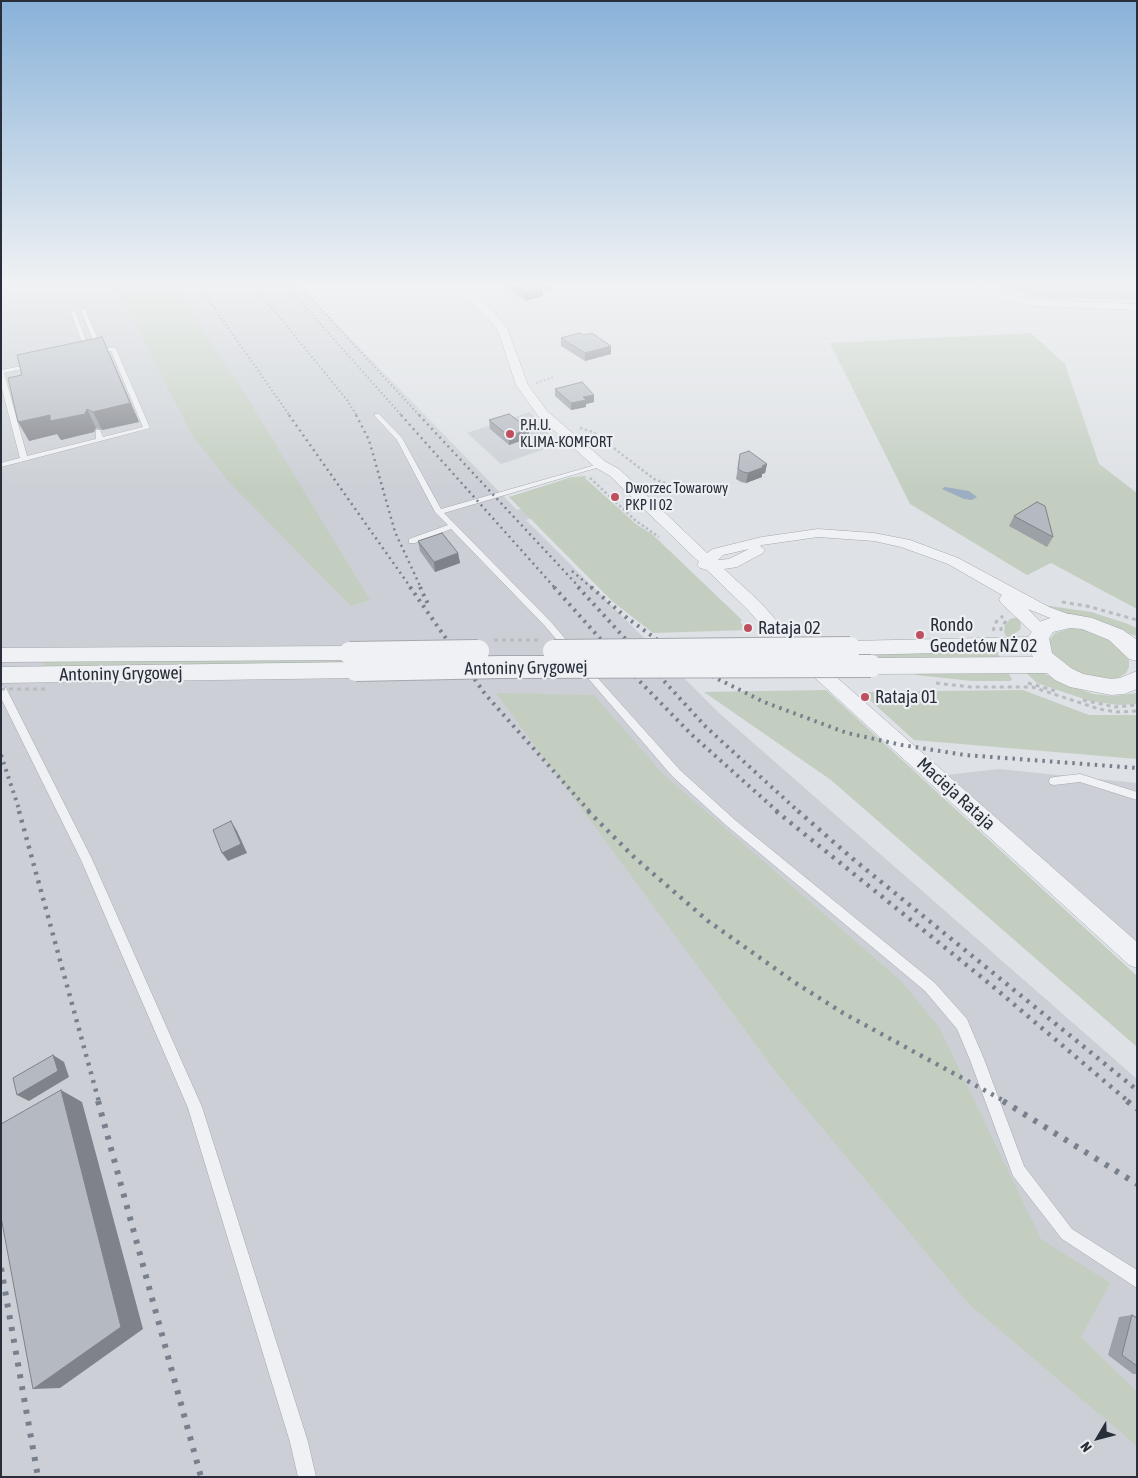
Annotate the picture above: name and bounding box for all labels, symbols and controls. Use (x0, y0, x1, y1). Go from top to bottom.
place label: P.H.U. KLIMA-KOMFORT (520, 416, 613, 451)
marker: P.H.U. KLIMA-KOMFORT (504, 428, 516, 440)
place label: Dworzec Towarowy PKP II 02 (625, 479, 728, 514)
marker: Dworzec Towarowy PKP II 02 (609, 491, 621, 503)
place label: Rondo Geodetów NŻ 02 (930, 614, 1037, 656)
place label: Rataja 02 (758, 617, 821, 639)
marker: Rataja 02 (742, 622, 754, 634)
marker: Rondo Geodetów NŻ 02 (914, 629, 926, 641)
street label: Antoniny Grygowej (464, 656, 588, 680)
street label: Antoniny Grygowej (59, 662, 183, 686)
place label: Rataja 01 (875, 686, 938, 708)
marker: Rataja 01 (859, 691, 871, 703)
street label: Macieja Rataja (912, 753, 1000, 835)
north arrow (1073, 1413, 1123, 1463)
text: N (1077, 1439, 1095, 1455)

